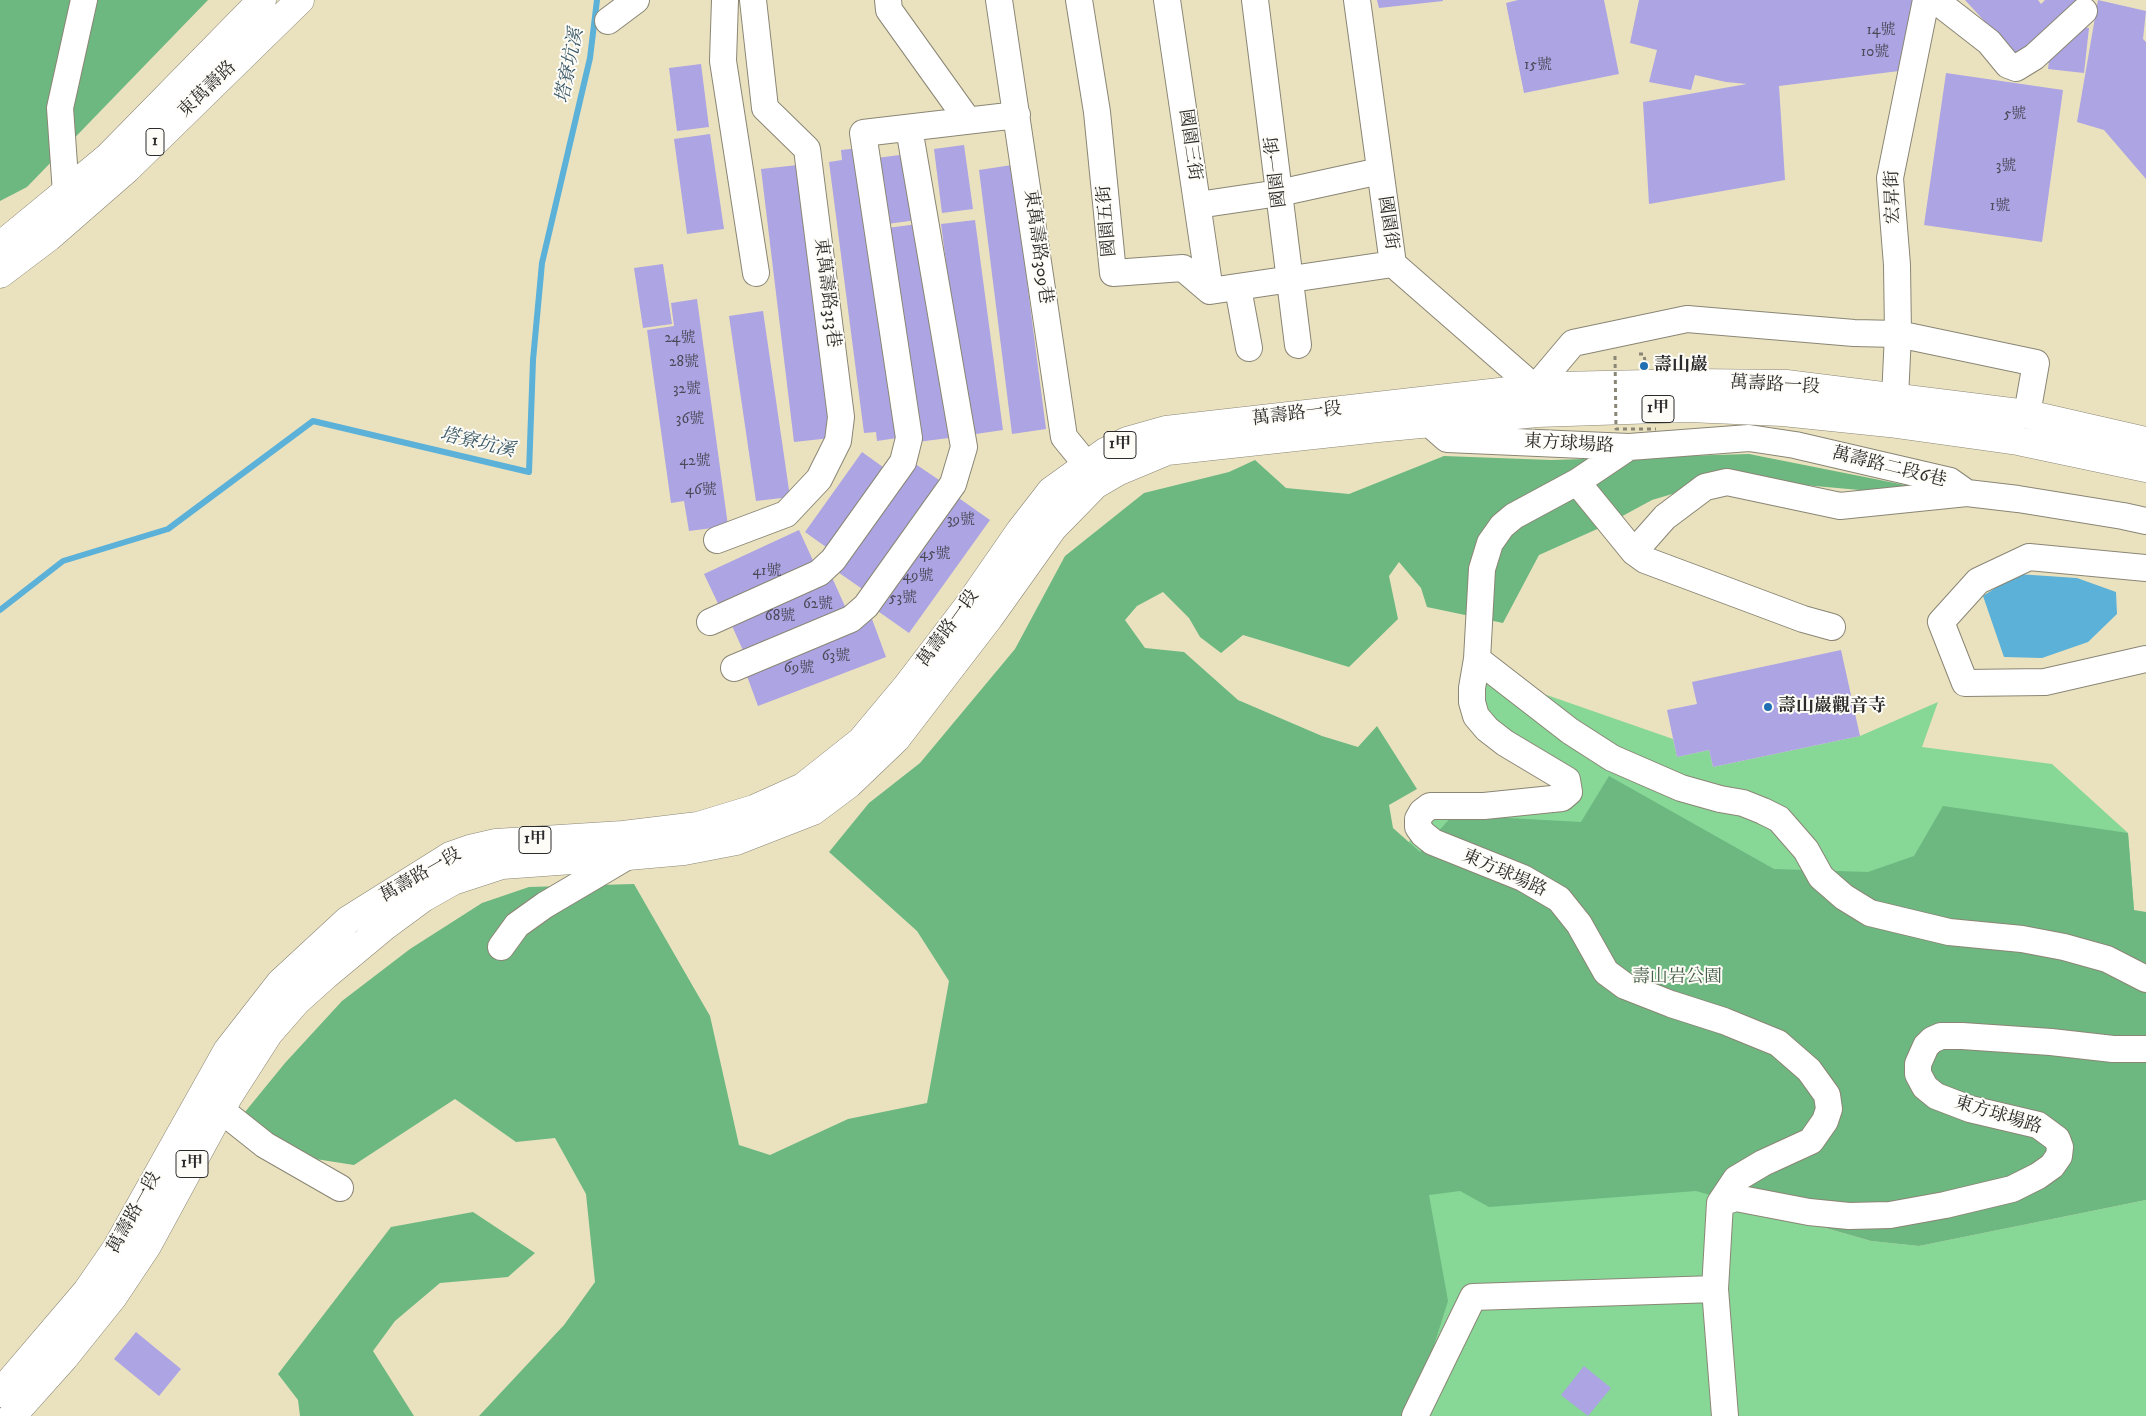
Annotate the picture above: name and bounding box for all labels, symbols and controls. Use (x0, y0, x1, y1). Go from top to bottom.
house number: 14號 (1866, 22, 1896, 40)
water label: 塔寮坑溪 (553, 27, 589, 105)
house number: 10號 (1861, 44, 1889, 62)
street label: 東萬壽路 (175, 57, 241, 123)
house number: 15號 (1524, 57, 1552, 75)
house number: 5號 (2004, 106, 2026, 124)
street label: 國園三街 (1173, 108, 1205, 182)
road number: 1 (146, 128, 164, 156)
street label: 國園一街 (1262, 135, 1292, 209)
house number: 3號 (1996, 158, 2016, 176)
street label: 宏昇街 (1883, 170, 1905, 224)
street label: 國園五街 (1094, 184, 1122, 258)
street label: 東萬壽路309巷 (1018, 188, 1056, 306)
street label: 國園街 (1373, 195, 1401, 251)
house number: 1號 (1990, 198, 2010, 216)
street label: 東萬壽路313巷 (809, 237, 843, 349)
house number: 24號 (664, 330, 696, 348)
house number: 28號 (669, 354, 699, 372)
place label: 壽山巖 (1654, 355, 1708, 377)
marker: 壽山巖 (1638, 360, 1650, 372)
street label: 萬壽路一段 (1729, 373, 1821, 399)
house number: 32號 (673, 381, 701, 399)
road number: 1甲 (1642, 396, 1674, 422)
street label: 萬壽路一段 (1251, 399, 1343, 431)
house number: 36號 (676, 411, 704, 429)
water label: 塔寮坑溪 (437, 424, 517, 464)
road number: 1甲 (1104, 432, 1136, 458)
street label: 東方球場路 (1523, 432, 1615, 458)
street label: 萬壽路二段6巷 (1829, 443, 1949, 493)
house number: 42號 (679, 453, 711, 471)
house number: 46號 (685, 482, 717, 500)
house number: 39號 (947, 512, 975, 530)
house number: 45號 (920, 546, 950, 564)
house number: 41號 (752, 563, 782, 581)
house number: 49號 (902, 568, 934, 586)
street label: 萬壽路一段 (914, 586, 984, 672)
house number: 53號 (889, 590, 917, 608)
house number: 62號 (803, 596, 833, 614)
house number: 68號 (765, 608, 795, 626)
house number: 63號 (822, 648, 850, 666)
house number: 69號 (784, 660, 814, 678)
place label: 壽山巖觀音寺 (1778, 696, 1886, 718)
marker: 壽山巖觀音寺 (1762, 701, 1774, 713)
road number: 1甲 (519, 826, 551, 854)
street label: 萬壽路一段 (377, 844, 465, 908)
street label: 東方球場路 (1458, 846, 1550, 902)
park label: 壽山岩公園 (1632, 967, 1722, 989)
street label: 東方球場路 (1952, 1093, 2044, 1139)
road number: 1甲 (176, 1150, 208, 1178)
street label: 萬壽路一段 (104, 1168, 166, 1258)

